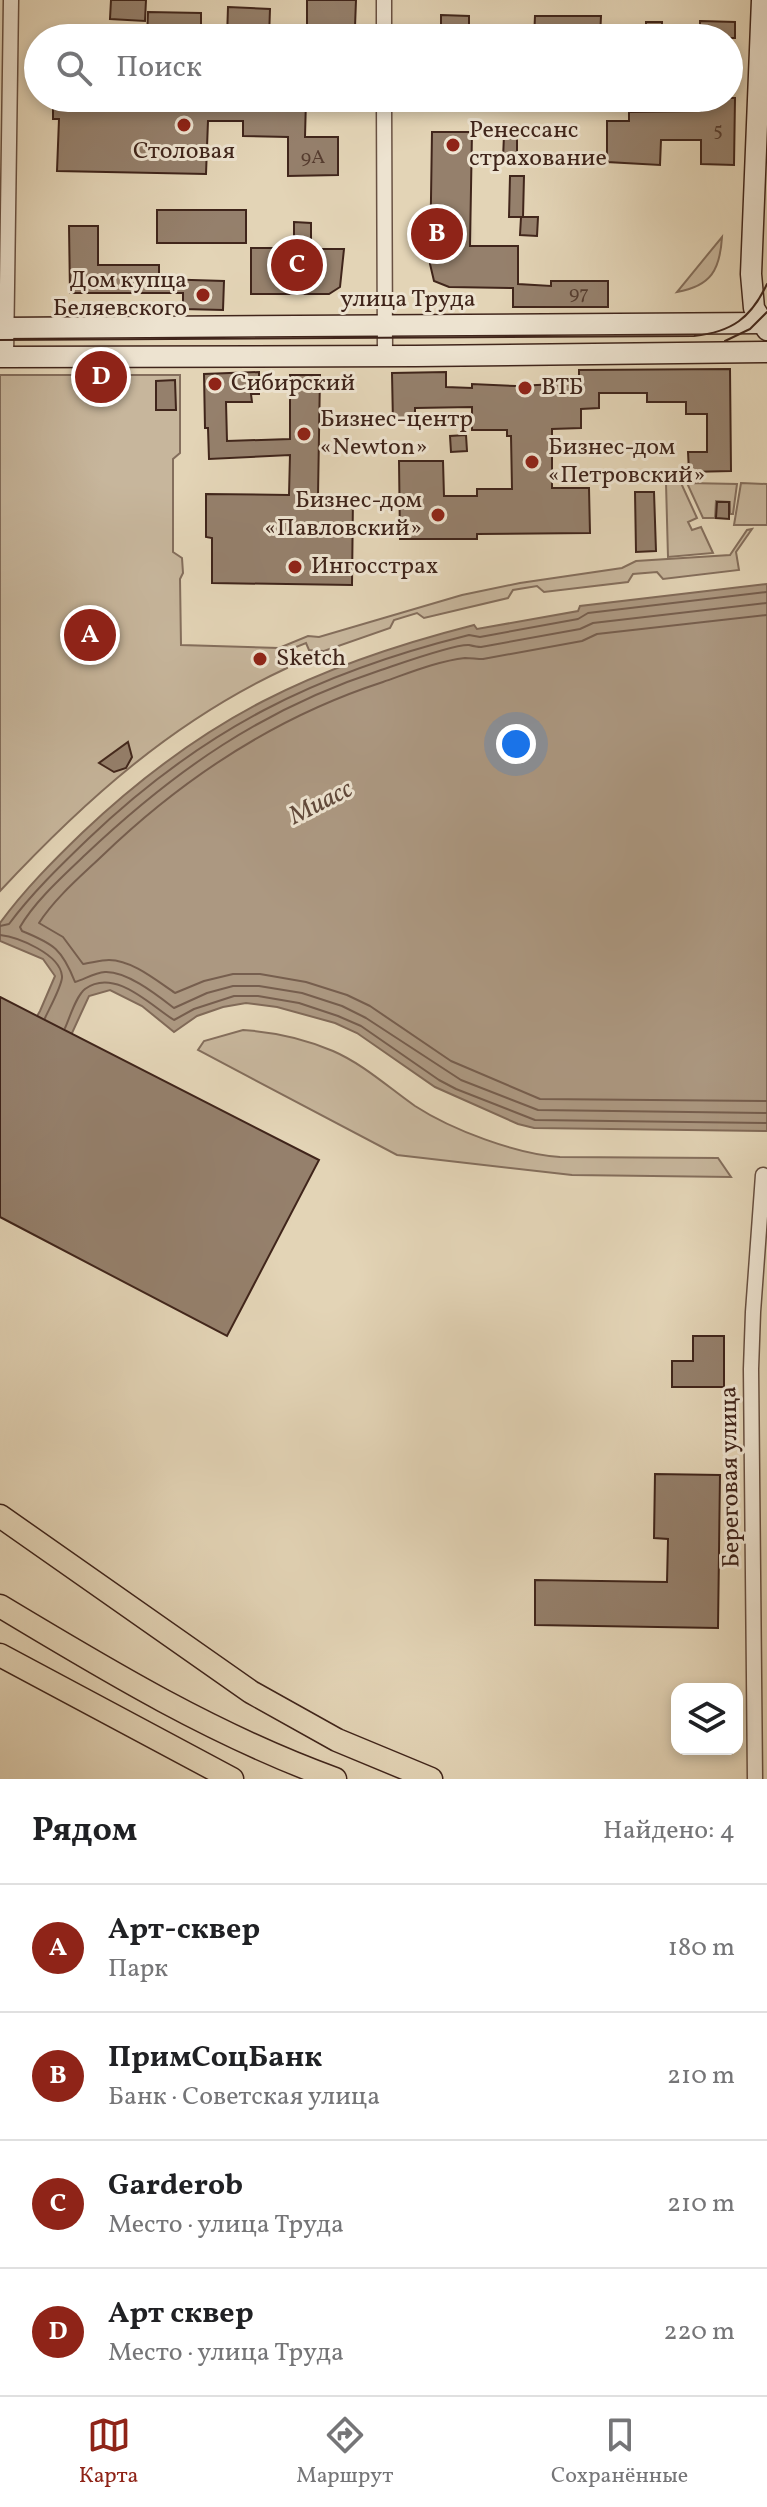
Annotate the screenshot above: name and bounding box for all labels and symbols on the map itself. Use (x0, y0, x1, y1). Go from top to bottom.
place label: Ренессанс страхование (469, 114, 607, 176)
marker: Столовая (175, 116, 193, 134)
house number: 5 (713, 117, 723, 145)
place label: Столовая (133, 135, 235, 169)
marker: Ренессанс страхование (444, 136, 462, 154)
house number: 9А (301, 144, 325, 172)
pin: B (411, 204, 463, 264)
pin: C (271, 235, 323, 295)
place label: Дом купца Беляевского (53, 264, 187, 326)
house number: 97 (569, 280, 589, 308)
street label: улица Труда (340, 283, 476, 317)
marker: Дом купца Беляевского (194, 286, 212, 304)
pin: D (75, 347, 127, 407)
place label: Сибирский (231, 367, 355, 401)
place label: ВТБ (541, 371, 584, 405)
marker: Сибирский (206, 375, 224, 393)
marker: ВТБ (516, 379, 534, 397)
place label: Бизнес-центр «Newton» (320, 403, 473, 465)
marker: Бизнес-центр «Newton» (295, 425, 313, 443)
place label: Бизнес-дом «Петровский» (548, 431, 705, 493)
marker: Бизнес-дом «Петровский» (523, 453, 541, 471)
place label: Бизнес-дом «Павловский» (265, 484, 422, 546)
marker: Бизнес-дом «Павловский» (429, 506, 447, 524)
place label: Ингосстрах (311, 550, 438, 584)
marker: Ингосстрах (286, 558, 304, 576)
pin: A (64, 605, 116, 665)
place label: Sketch (276, 642, 346, 676)
marker: Sketch (251, 650, 269, 668)
your location (496, 724, 536, 764)
water label: Миасс (282, 771, 360, 835)
street label: Береговая улица (712, 1386, 750, 1568)

